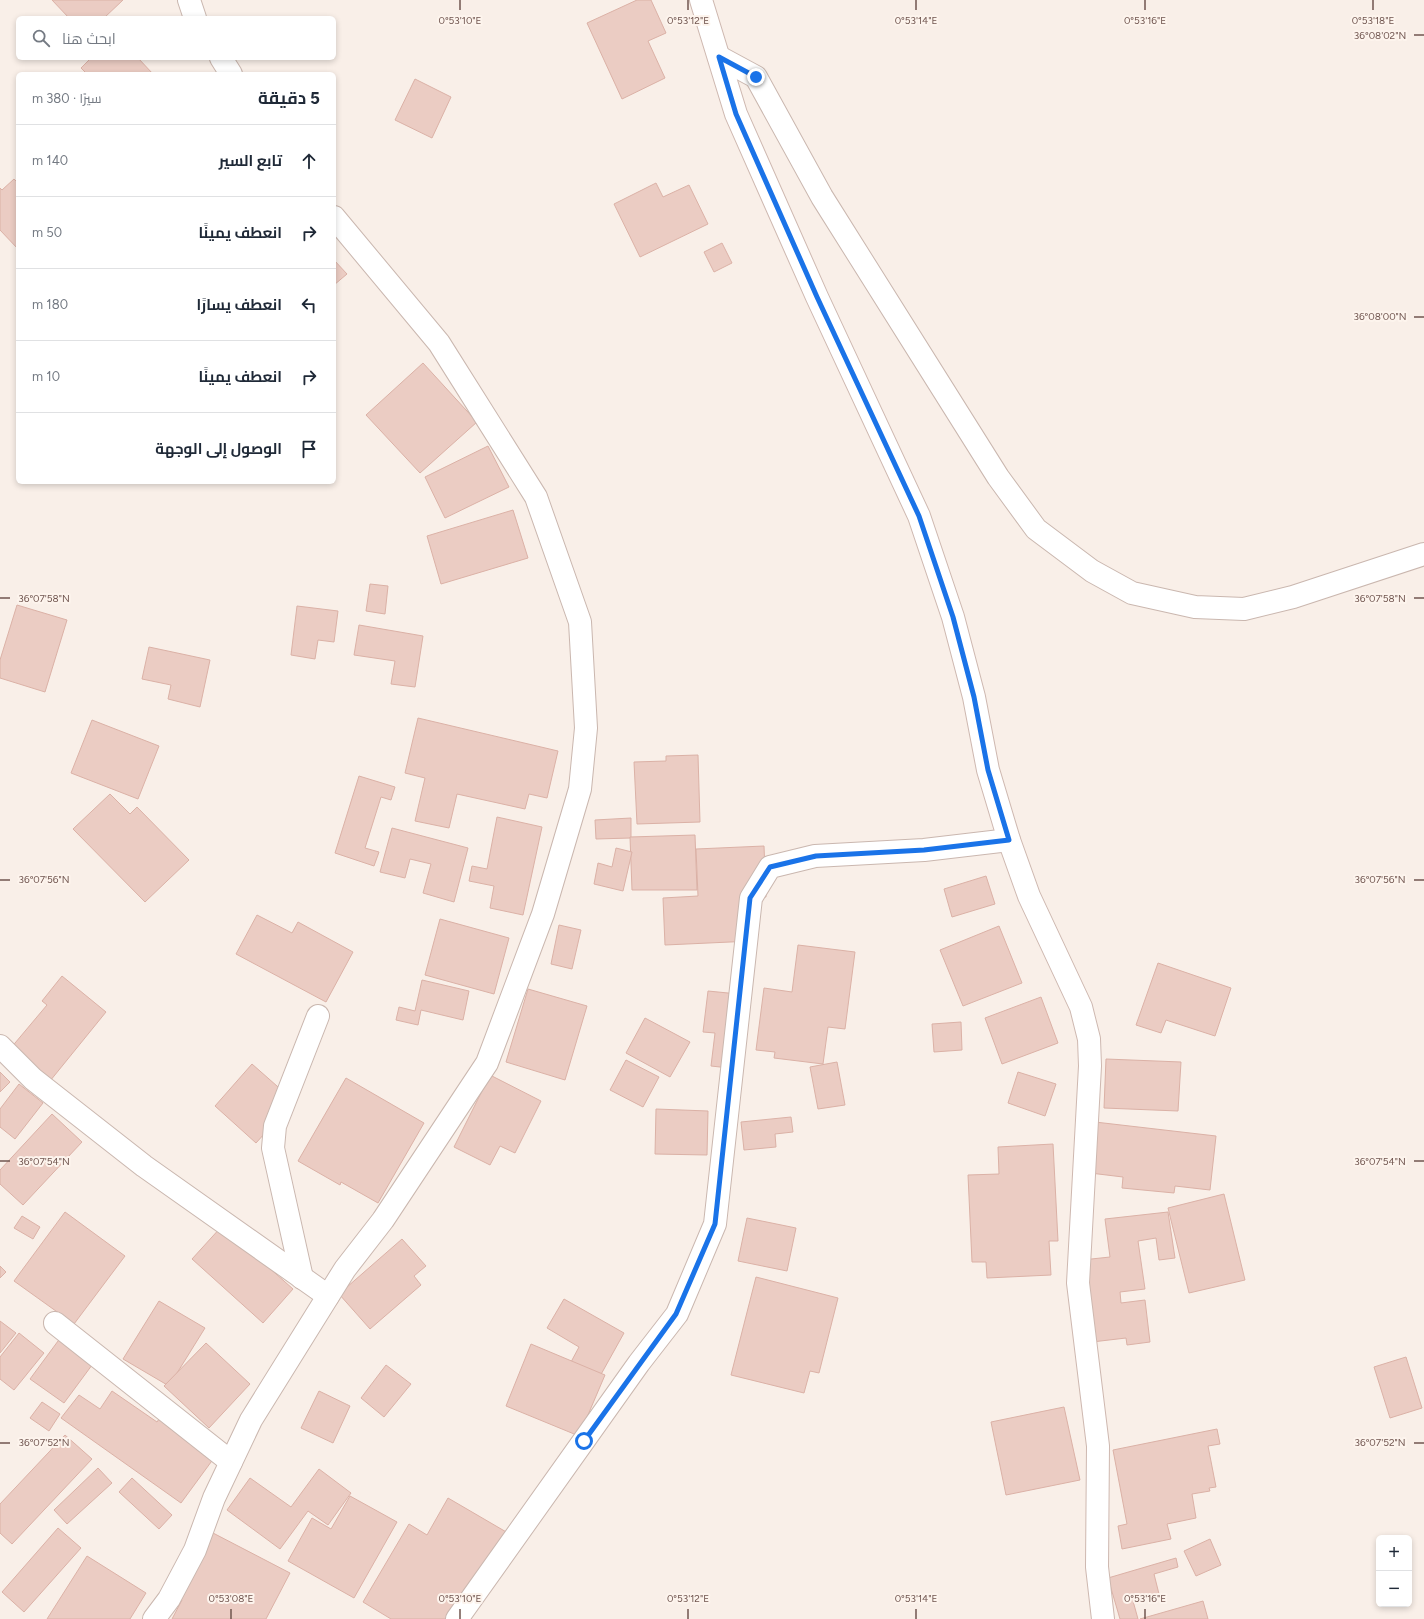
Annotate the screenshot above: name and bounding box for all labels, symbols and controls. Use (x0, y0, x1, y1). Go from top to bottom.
text: 0°53'10"E (439, 14, 482, 27)
text: 0°53'12"E (667, 14, 709, 27)
text: 0°53'14"E (895, 14, 937, 27)
text: 0°53'16"E (1124, 14, 1166, 27)
text: 0°53'18"E (1352, 14, 1394, 27)
search box (16, 16, 336, 60)
icon: search (30, 27, 52, 49)
text: 36°08'02"N (1354, 29, 1406, 42)
text: ابحث هنا (62, 30, 116, 48)
route end (747, 68, 765, 86)
text: 5 دقيقة (258, 88, 320, 108)
text: سيرًا · 380 m (32, 91, 101, 106)
icon: ahead (298, 150, 320, 172)
text: تابع السير (219, 152, 282, 170)
text: 140 m (32, 153, 68, 168)
icon: right (298, 222, 320, 244)
text: انعطف يمينًا (198, 224, 282, 242)
text: 50 m (32, 225, 62, 240)
icon: left (298, 294, 320, 316)
text: انعطف يسارًا (197, 296, 282, 314)
text: 180 m (32, 297, 68, 312)
text: 36°08'00"N (1353, 310, 1407, 323)
icon: right (298, 366, 320, 388)
text: انعطف يمينًا (198, 368, 282, 386)
text: 10 m (32, 369, 60, 384)
icon: arrive (298, 438, 320, 460)
text: الوصول إلى الوجهة (155, 440, 282, 458)
text: 36°07'58"N (18, 592, 70, 605)
text: 36°07'58"N (1354, 592, 1406, 605)
text: 36°07'56"N (19, 873, 69, 886)
text: 36°07'56"N (1355, 873, 1405, 886)
text: 36°07'54"N (18, 1155, 70, 1168)
text: 36°07'54"N (1354, 1155, 1406, 1168)
route start (575, 1432, 593, 1450)
text: 36°07'52"N (19, 1436, 69, 1449)
text: 36°07'52"N (1355, 1436, 1405, 1449)
map controls (1376, 1535, 1412, 1607)
button: + (1376, 1535, 1412, 1571)
button: − (1376, 1571, 1412, 1607)
text: 0°53'08"E (209, 1592, 254, 1605)
text: 0°53'10"E (439, 1592, 482, 1605)
text: 0°53'12"E (667, 1592, 709, 1605)
text: 0°53'14"E (895, 1592, 937, 1605)
text: 0°53'16"E (1124, 1592, 1166, 1605)

